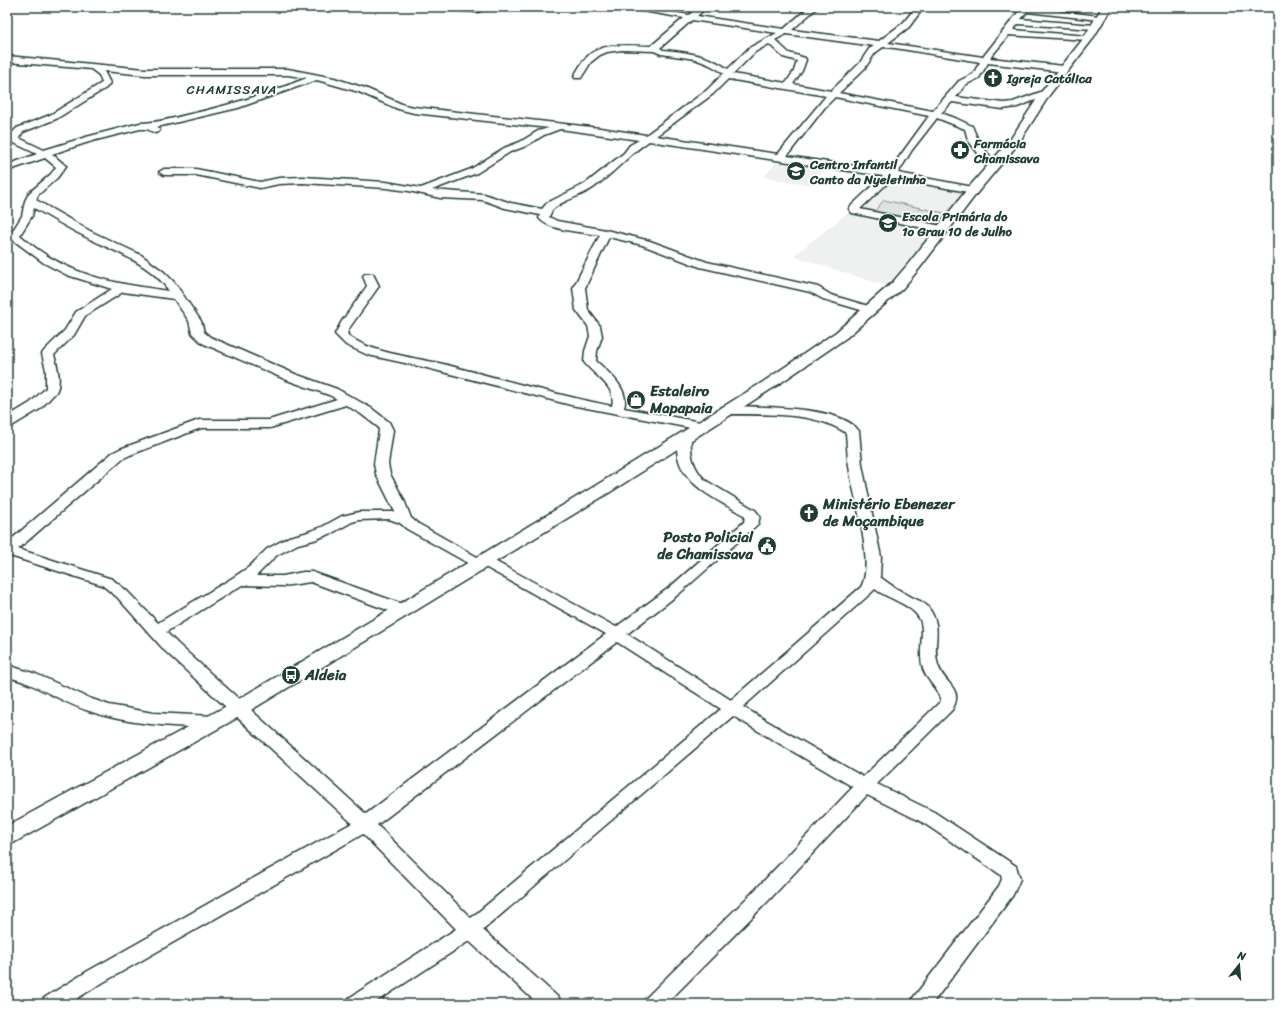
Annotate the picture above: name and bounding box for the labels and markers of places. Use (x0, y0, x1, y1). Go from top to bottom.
church icon: Igreja Católica (982, 67, 1004, 89)
place label: Igreja Católica (1006, 67, 1092, 90)
place label: Farmácia Chamissava (973, 132, 1040, 170)
pharmacy icon: Farmácia Chamissava (949, 139, 971, 161)
place label: Centro Infantil Canto da Nyeletinha (809, 153, 927, 191)
school or university icon: Centro Infantil Canto da Nyeletinha (785, 160, 807, 182)
place label: Escola Primária do 1o Grau 10 de Julho (902, 205, 1013, 243)
school or university icon: Escola Primária do 1o Grau 10 de Julho (877, 212, 899, 234)
place label: Estaleiro Mapapaia (649, 378, 713, 421)
shop icon: Estaleiro Mapapaia (625, 389, 647, 411)
place label: Ministério Ebenezer de Moçambique (822, 491, 956, 534)
church icon: Ministério Ebenezer de Moçambique (798, 502, 820, 524)
place label: Posto Policial de Chamissava (657, 524, 754, 567)
public building icon: Posto Policial de Chamissava (756, 535, 778, 557)
place label: Aldeia (304, 662, 347, 688)
bus stop icon: Aldeia (280, 664, 302, 686)

